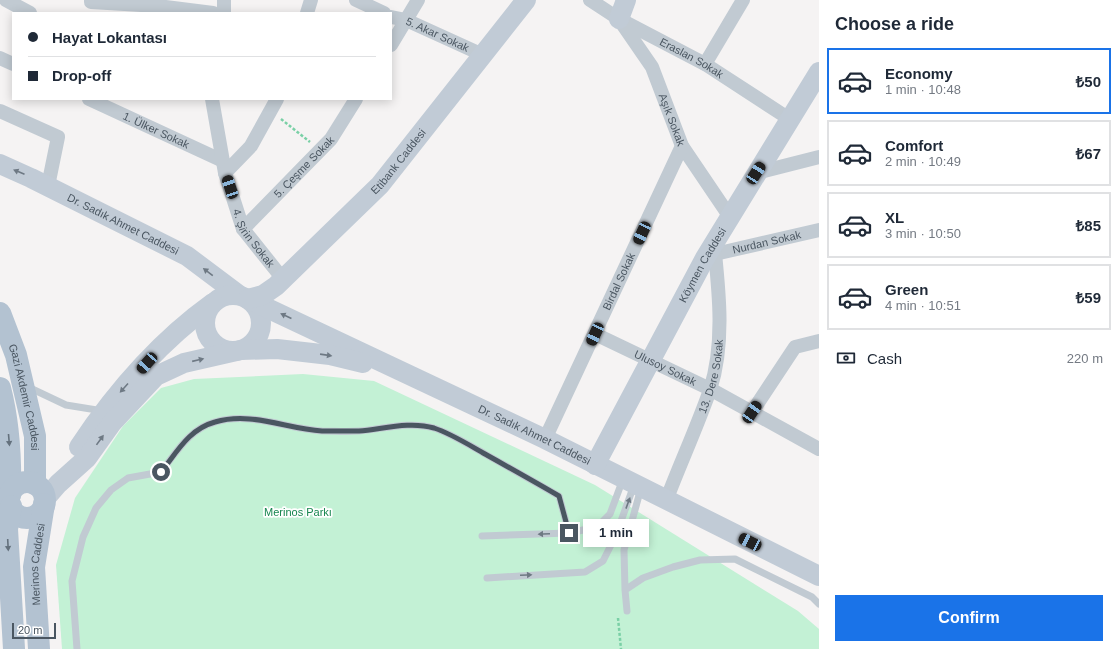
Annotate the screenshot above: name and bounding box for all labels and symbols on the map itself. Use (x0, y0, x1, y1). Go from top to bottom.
street label: 5. Akar Sokak (404, 15, 471, 54)
street label: Eraslan Sokak (658, 35, 726, 81)
street label: Aşık Sokak (657, 92, 688, 148)
street label: 1. Ülker Sokak (121, 110, 192, 151)
street label: Etibank Caddesi (368, 126, 428, 197)
street label: 5. Çeşme Sokak (271, 133, 337, 200)
car (744, 160, 768, 186)
one-way arrow (12, 169, 24, 175)
car (221, 174, 239, 200)
street label: Dr. Sadık Ahmet Caddesi (65, 191, 181, 257)
street label: 4. Şirin Sokak (231, 207, 277, 270)
car (631, 220, 653, 246)
street label: Köymen Caddesi (677, 225, 728, 304)
street label: Nurdan Sokak (731, 228, 802, 256)
street label: Birdal Sokak (600, 250, 637, 312)
one-way arrow (202, 267, 213, 276)
one-way arrow (281, 313, 292, 319)
car (584, 321, 606, 347)
street label: 13. Dere Sokak (696, 338, 725, 415)
street label: Gazi Akdemir Caddesi (6, 342, 41, 450)
street label: Ulusoy Sokak (632, 348, 699, 388)
car (135, 350, 159, 376)
one-way arrow (320, 352, 332, 358)
one-way arrow (192, 357, 204, 363)
one-way arrow (120, 383, 129, 392)
car (740, 399, 764, 425)
street label: Dr. Sadık Ahmet Caddesi (477, 403, 593, 467)
one-way arrow (5, 434, 12, 446)
one-way arrow (96, 434, 104, 445)
route start (152, 463, 170, 481)
one-way arrow (625, 497, 631, 509)
park label: Merinos Parkı (264, 506, 332, 518)
callout: 1 min (583, 519, 649, 547)
street label: Merinos Caddesi (28, 522, 47, 606)
route end (560, 524, 578, 542)
one-way arrow (538, 530, 550, 537)
car (737, 531, 763, 553)
one-way arrow (5, 539, 11, 552)
one-way arrow (520, 572, 532, 579)
scale bar (12, 621, 56, 640)

